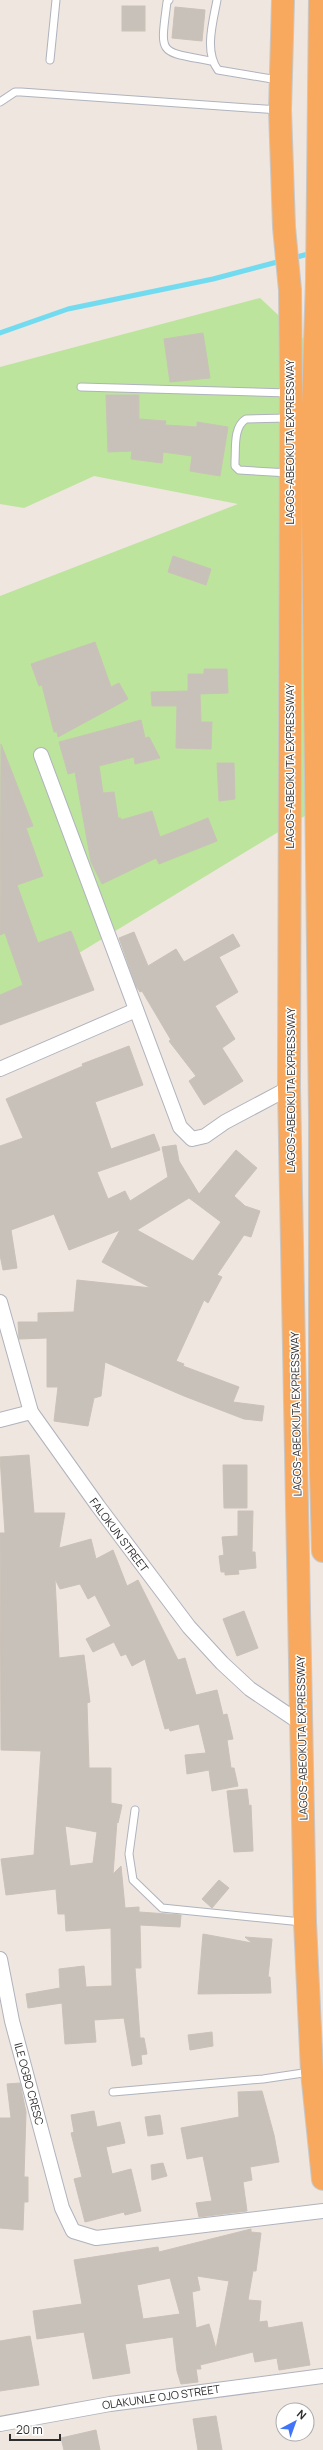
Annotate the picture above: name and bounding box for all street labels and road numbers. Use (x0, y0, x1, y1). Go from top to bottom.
street label: LAGOS-ABEOKUTA EXPRESSWAY (282, 359, 297, 524)
street label: LAGOS-ABEOKUTA EXPRESSWAY (282, 683, 297, 848)
street label: LAGOS-ABEOKUTA EXPRESSWAY (283, 1007, 298, 1172)
street label: LAGOS-ABEOKUTA EXPRESSWAY (287, 1331, 304, 1497)
street label: FALOKUN STREET (87, 1495, 152, 1575)
street label: LAGOS-ABEOKUTA EXPRESSWAY (293, 1655, 310, 1821)
street label: ILE OGBO CRESC (11, 2041, 48, 2127)
street label: OLAKUNLE OJO STREET (101, 2381, 221, 2412)

